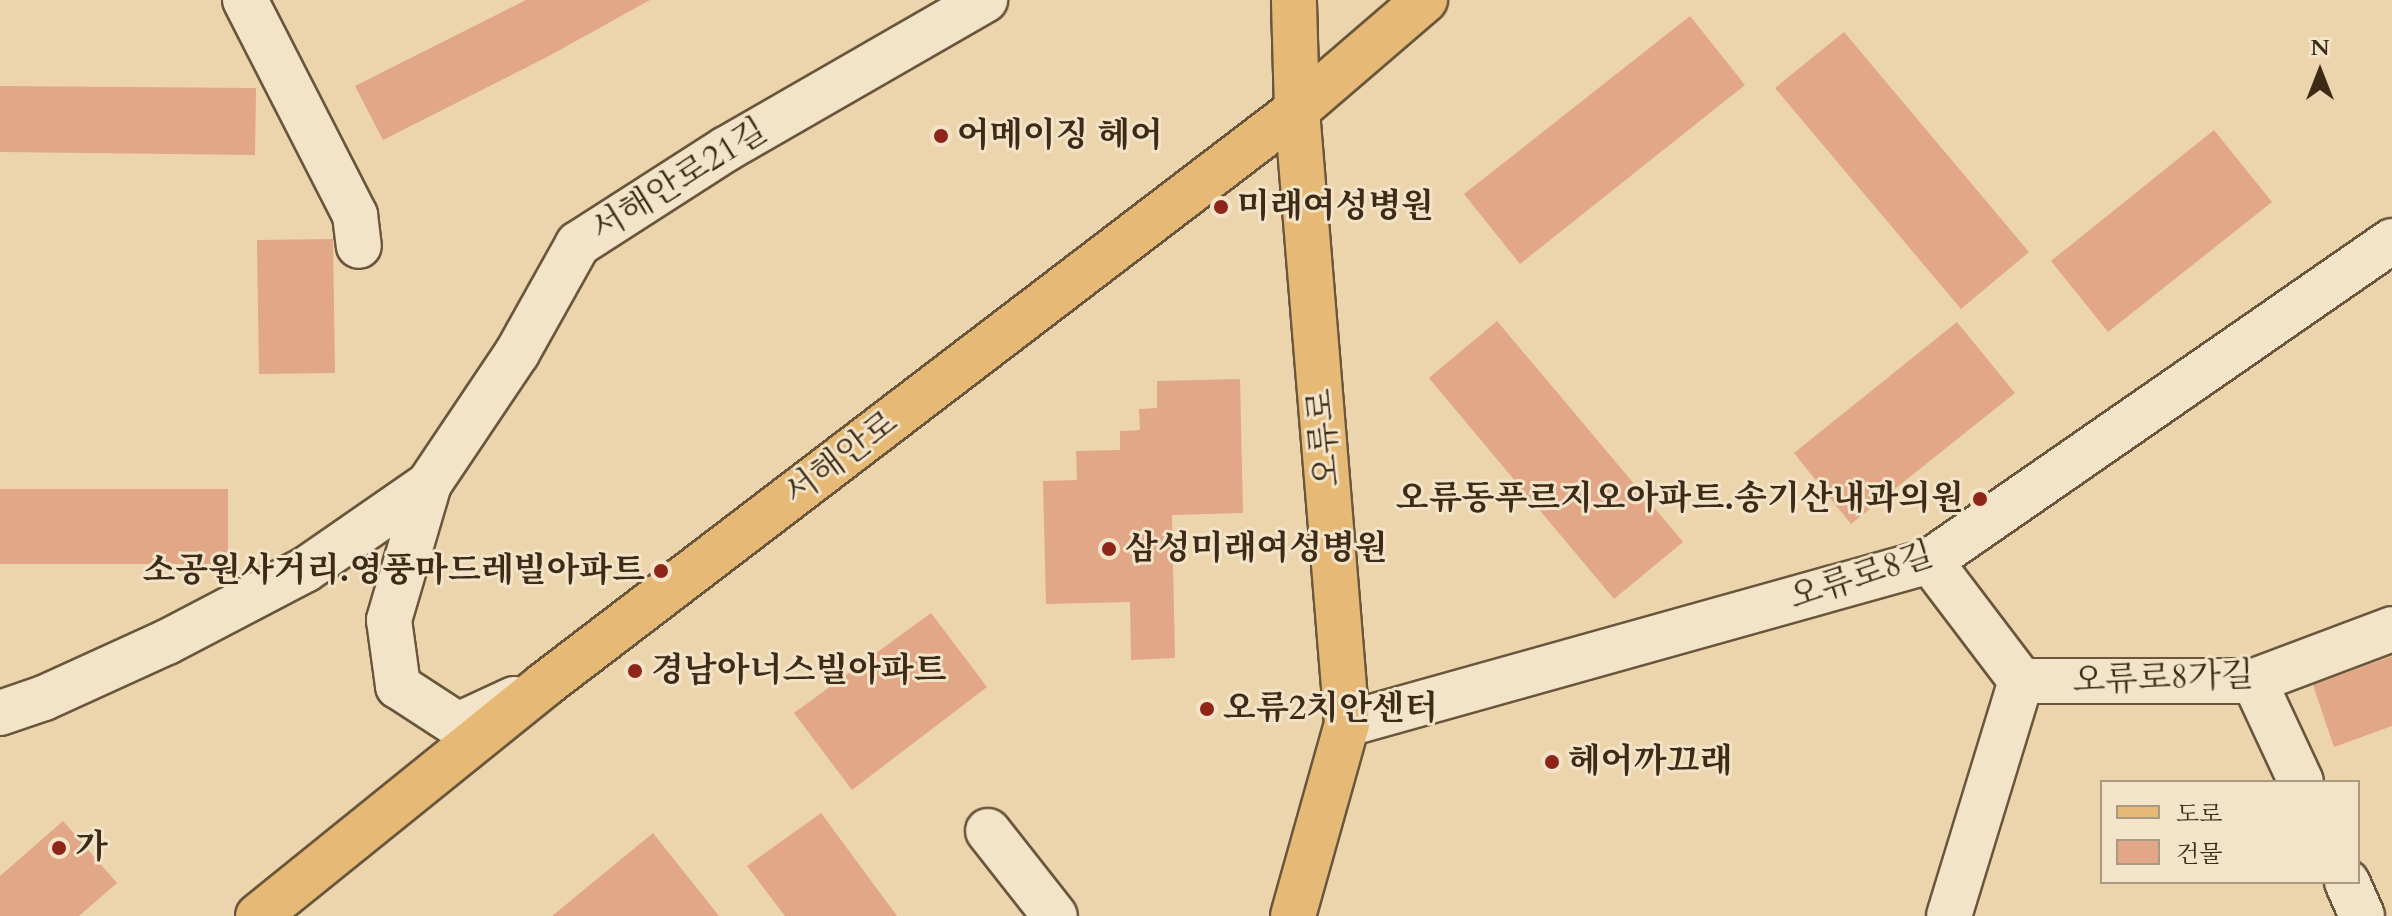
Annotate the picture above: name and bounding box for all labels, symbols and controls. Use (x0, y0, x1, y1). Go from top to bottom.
north arrow (2280, 32, 2360, 112)
text: N (2310, 33, 2330, 63)
street label: 서해안로21길 (584, 110, 774, 250)
place label: 어메이징 헤어 (957, 116, 1163, 156)
marker: 어메이징 헤어 (932, 127, 950, 145)
place label: 미래여성병원 (1237, 187, 1434, 227)
marker: 미래여성병원 (1212, 198, 1230, 216)
street label: 오류로 (1299, 387, 1349, 489)
street label: 서해안로 (776, 402, 906, 514)
place label: 오류동푸르지오아파트.송기산내과의원 (1396, 479, 1964, 519)
marker: 오류동푸르지오아파트.송기산내과의원 (1971, 490, 1989, 508)
place label: 삼성미래여성병원 (1125, 529, 1388, 569)
street label: 오류로8길 (1784, 534, 1938, 618)
marker: 삼성미래여성병원 (1100, 540, 1118, 558)
place label: 소공원사거리.영풍마드레빌아파트 (142, 551, 645, 591)
marker: 소공원사거리.영풍마드레빌아파트 (652, 562, 670, 580)
place label: 경남아너스빌아파트 (651, 651, 947, 691)
street label: 오류로8가길 (2072, 654, 2254, 702)
marker: 경남아너스빌아파트 (626, 662, 644, 680)
place label: 오류2치안센터 (1223, 689, 1437, 729)
marker: 오류2치안센터 (1198, 700, 1216, 718)
place label: 헤어까끄래 (1568, 742, 1732, 782)
marker: 헤어까끄래 (1543, 753, 1561, 771)
legend (2100, 780, 2360, 884)
text: 도로 (2176, 798, 2222, 831)
place label: 가 (75, 828, 108, 868)
text: 건물 (2176, 838, 2222, 871)
marker: 가 (50, 839, 68, 857)

